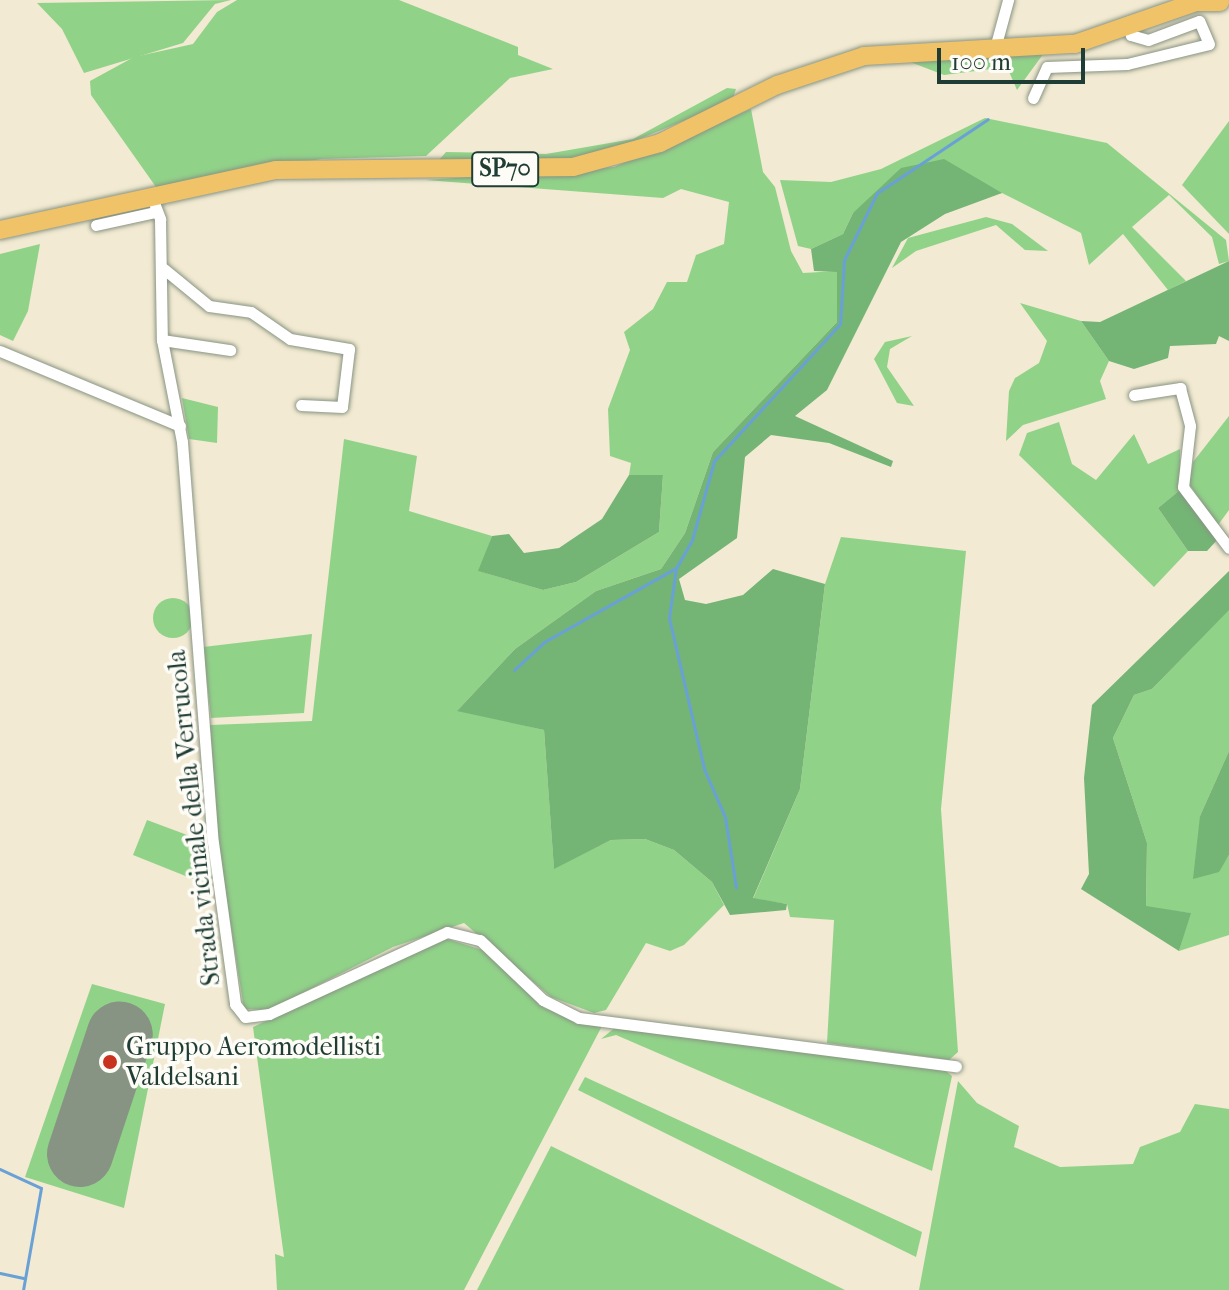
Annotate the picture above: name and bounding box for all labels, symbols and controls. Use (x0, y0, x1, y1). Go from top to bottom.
scale bar (941, 32, 1089, 82)
text: 100 m (951, 48, 1011, 76)
road number: SP70 (471, 149, 539, 189)
street label: Strada vicinale della Verrucola (161, 649, 227, 987)
place label: Gruppo Aeromodellisti Valdelsani (126, 1031, 381, 1092)
marker: Gruppo Aeromodellisti Valdelsani (101, 1053, 119, 1071)

